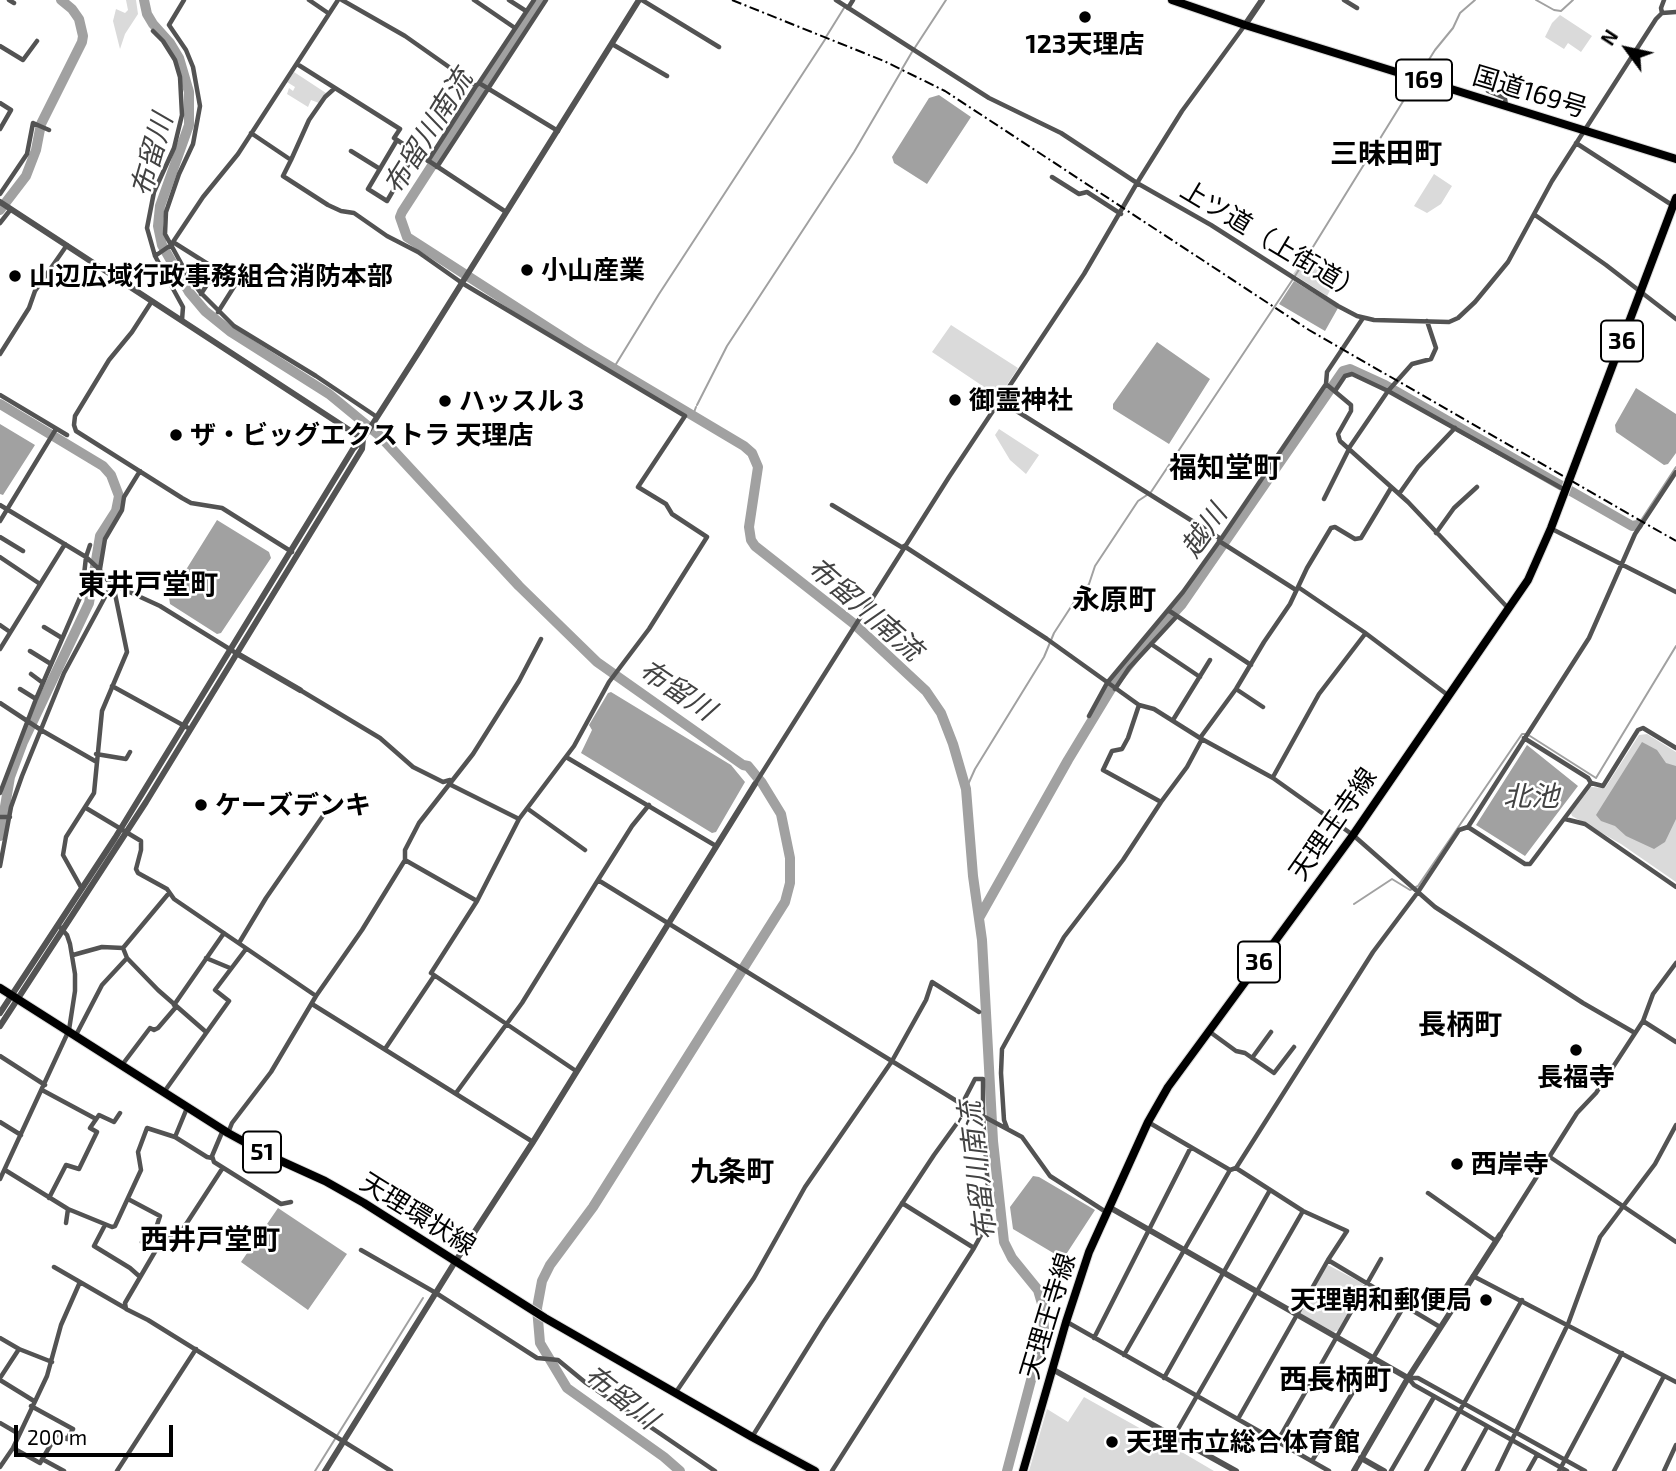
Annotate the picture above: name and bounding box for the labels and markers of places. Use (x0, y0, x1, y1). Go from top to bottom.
marker: 123天理店 (1077, 9, 1093, 25)
place label: 123天理店 (1025, 28, 1145, 60)
place label: 小山産業 (541, 254, 645, 286)
place label: 山辺広域行政事務組合消防本部 (29, 260, 393, 292)
marker: 小山産業 (519, 262, 535, 278)
marker: 山辺広域行政事務組合消防本部 (7, 268, 23, 284)
place label: 御霊神社 (969, 384, 1073, 416)
place label: ハッスル３ (459, 385, 589, 417)
marker: 御霊神社 (947, 392, 963, 408)
marker: ハッスル３ (437, 393, 453, 409)
place label: ザ・ビッグエクストラ 天理店 (190, 419, 534, 451)
marker: ザ・ビッグエクストラ 天理店 (168, 427, 184, 443)
place label: ケーズデンキ (215, 789, 371, 821)
marker: ケーズデンキ (193, 797, 209, 813)
marker: 長福寺 (1568, 1042, 1584, 1058)
place label: 長福寺 (1537, 1061, 1615, 1093)
place label: 西岸寺 (1471, 1148, 1549, 1180)
marker: 西岸寺 (1449, 1156, 1465, 1172)
place label: 天理朝和郵便局 (1290, 1284, 1472, 1316)
marker: 天理朝和郵便局 (1478, 1292, 1494, 1308)
place label: 天理市立総合体育館 (1126, 1426, 1360, 1458)
marker: 天理市立総合体育館 (1104, 1434, 1120, 1450)

